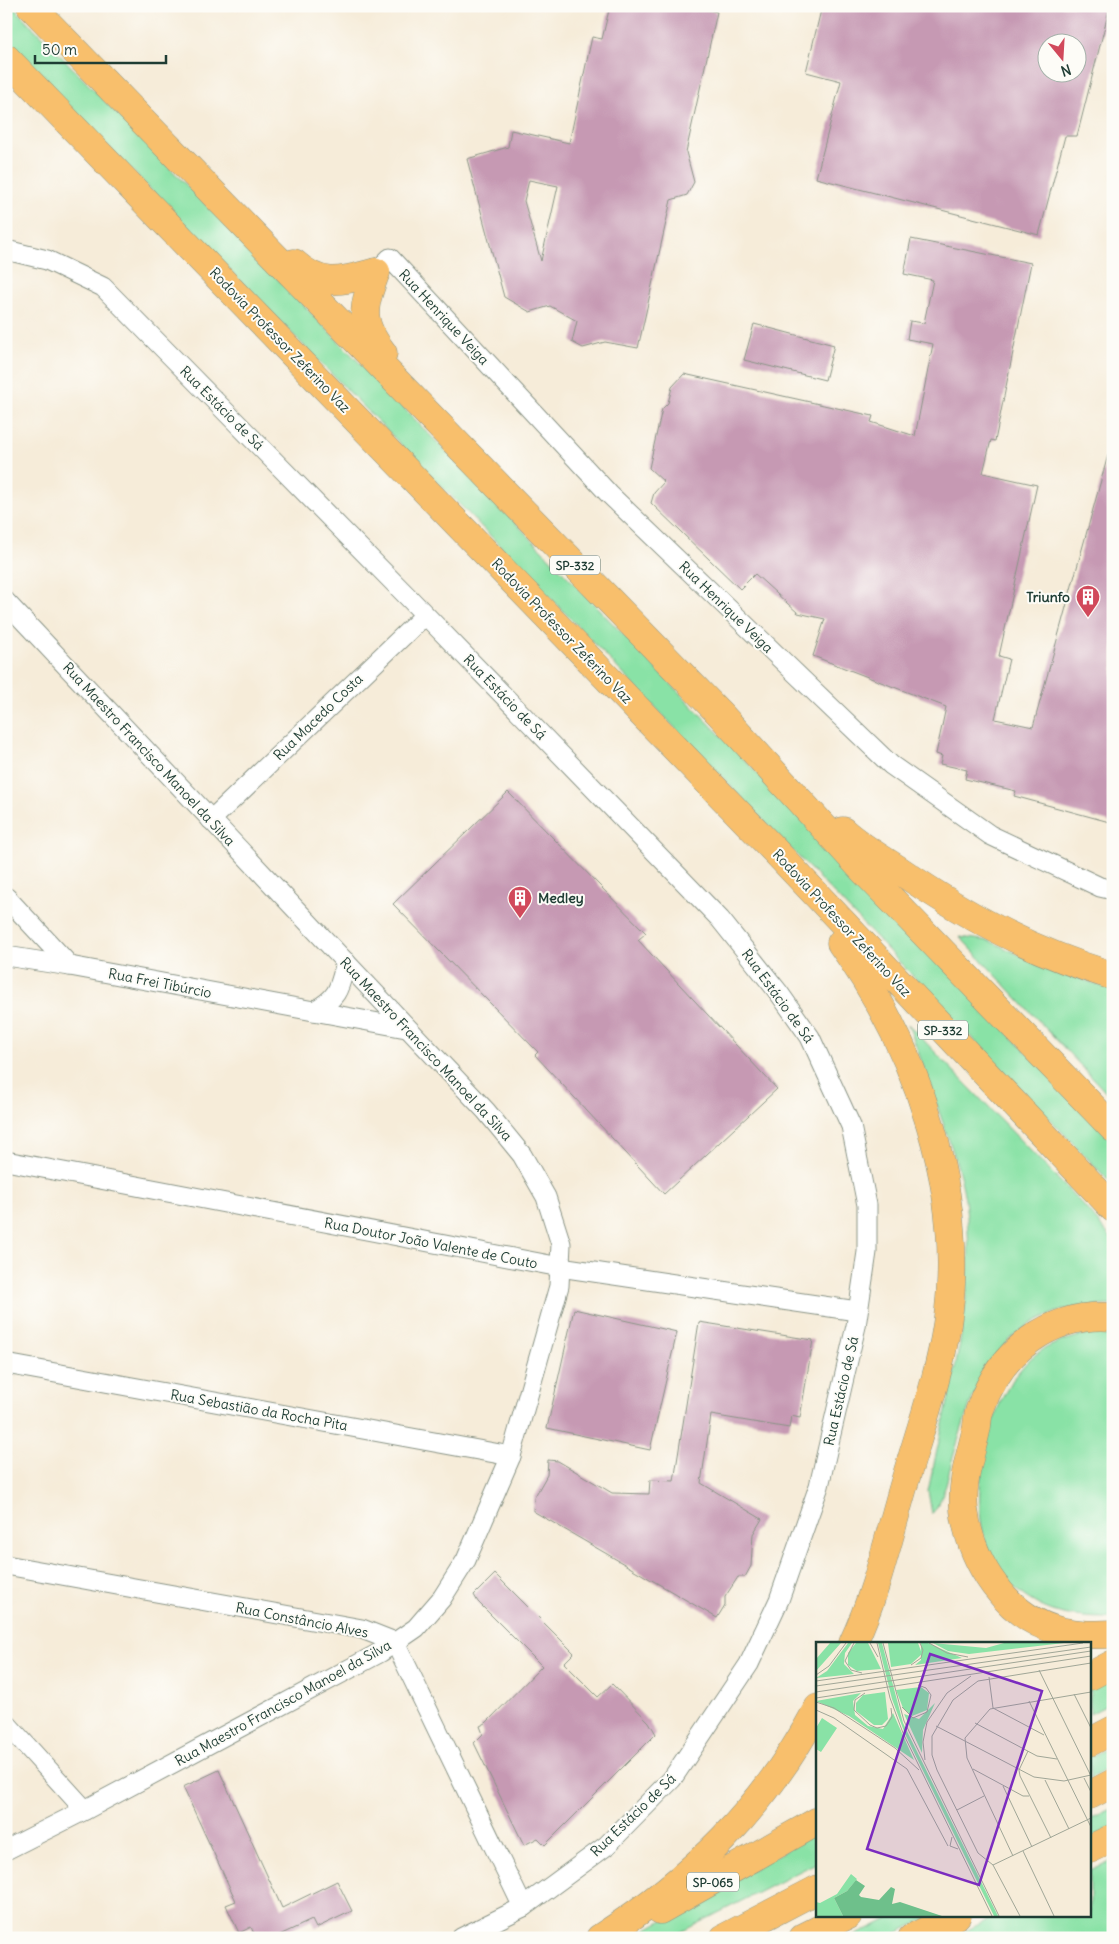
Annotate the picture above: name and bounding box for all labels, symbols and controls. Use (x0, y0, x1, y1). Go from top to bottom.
scale bar (35, 32, 166, 64)
north arrow (1036, 32, 1086, 82)
text: 50 m (42, 40, 77, 59)
text: N (1059, 60, 1073, 80)
street label: Rodovia Professor Zeferino Vaz (206, 264, 354, 417)
street label: Rua Henrique Veiga (395, 265, 493, 369)
street label: Rua Estácio de Sá (176, 362, 268, 454)
street label: Rodovia Professor Zeferino Vaz (488, 555, 636, 708)
road number: SP-332 (550, 556, 600, 574)
street label: Rua Henrique Veiga (675, 557, 777, 657)
building icon: Triunfo (1075, 584, 1101, 618)
place label: Triunfo (1026, 588, 1070, 606)
street label: Rua Estácio de Sá (460, 651, 550, 743)
street label: Rua Maestro Francisco Manoel da Silva (59, 659, 239, 849)
street label: Rua Macedo Costa (270, 670, 366, 764)
street label: Rodovia Professor Zeferino Vaz (769, 846, 915, 1001)
building icon: Medley (507, 885, 533, 919)
place label: Medley (538, 889, 584, 907)
street label: Rua Estácio de Sá (738, 945, 818, 1047)
street label: Rua Maestro Francisco Manoel da Silva (336, 954, 516, 1144)
street label: Rua Frei Tibúrcio (107, 964, 213, 1002)
road number: SP-332 (918, 1020, 968, 1040)
street label: Rua Doutor João Valente de Couto (323, 1213, 539, 1273)
street label: Rua Estácio de Sá (820, 1335, 862, 1447)
street label: Rua Sebastião da Rocha Pita (169, 1386, 349, 1434)
street label: Rua Constâncio Alves (234, 1598, 370, 1642)
street label: Rua Maestro Francisco Manoel da Silva (172, 1636, 394, 1770)
inset map (816, 1642, 1092, 1916)
street label: Rua Estácio de Sá (587, 1770, 679, 1860)
road number: SP-065 (687, 1872, 739, 1891)

